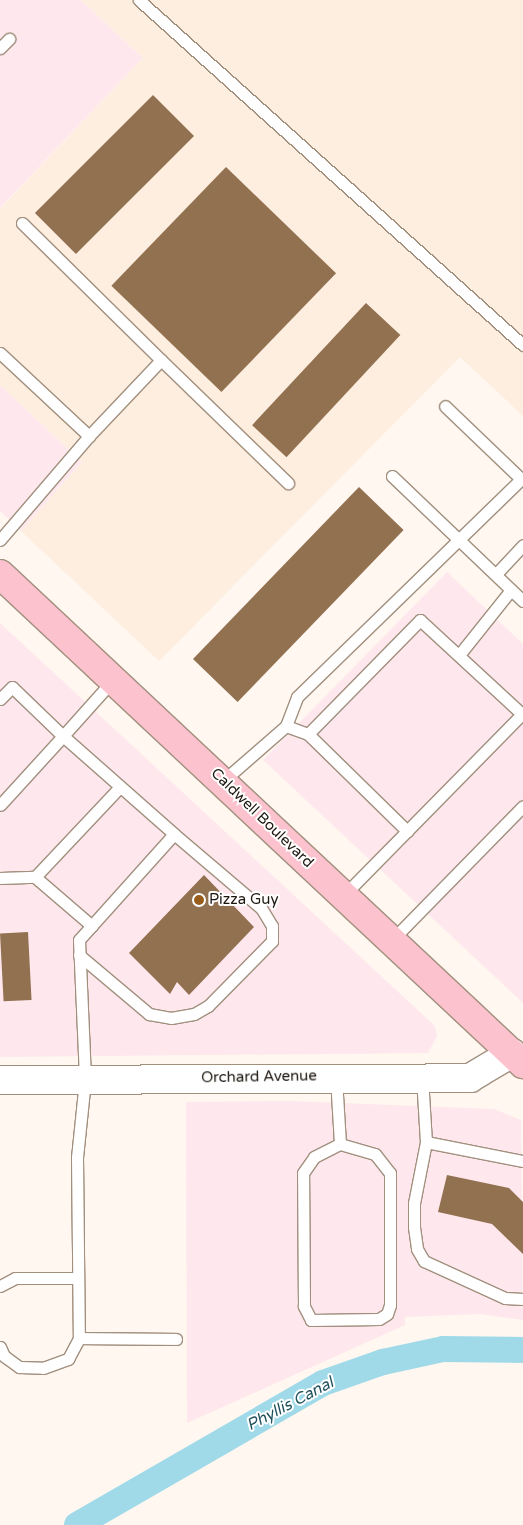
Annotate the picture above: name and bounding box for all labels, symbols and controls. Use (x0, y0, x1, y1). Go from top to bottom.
street label: Caldwell Boulevard (207, 764, 317, 872)
place label: Pizza Guy (209, 891, 279, 909)
marker: Pizza Guy (193, 894, 205, 906)
street label: Orchard Avenue (201, 1067, 317, 1087)
water label: Phyllis Canal (243, 1373, 337, 1435)

